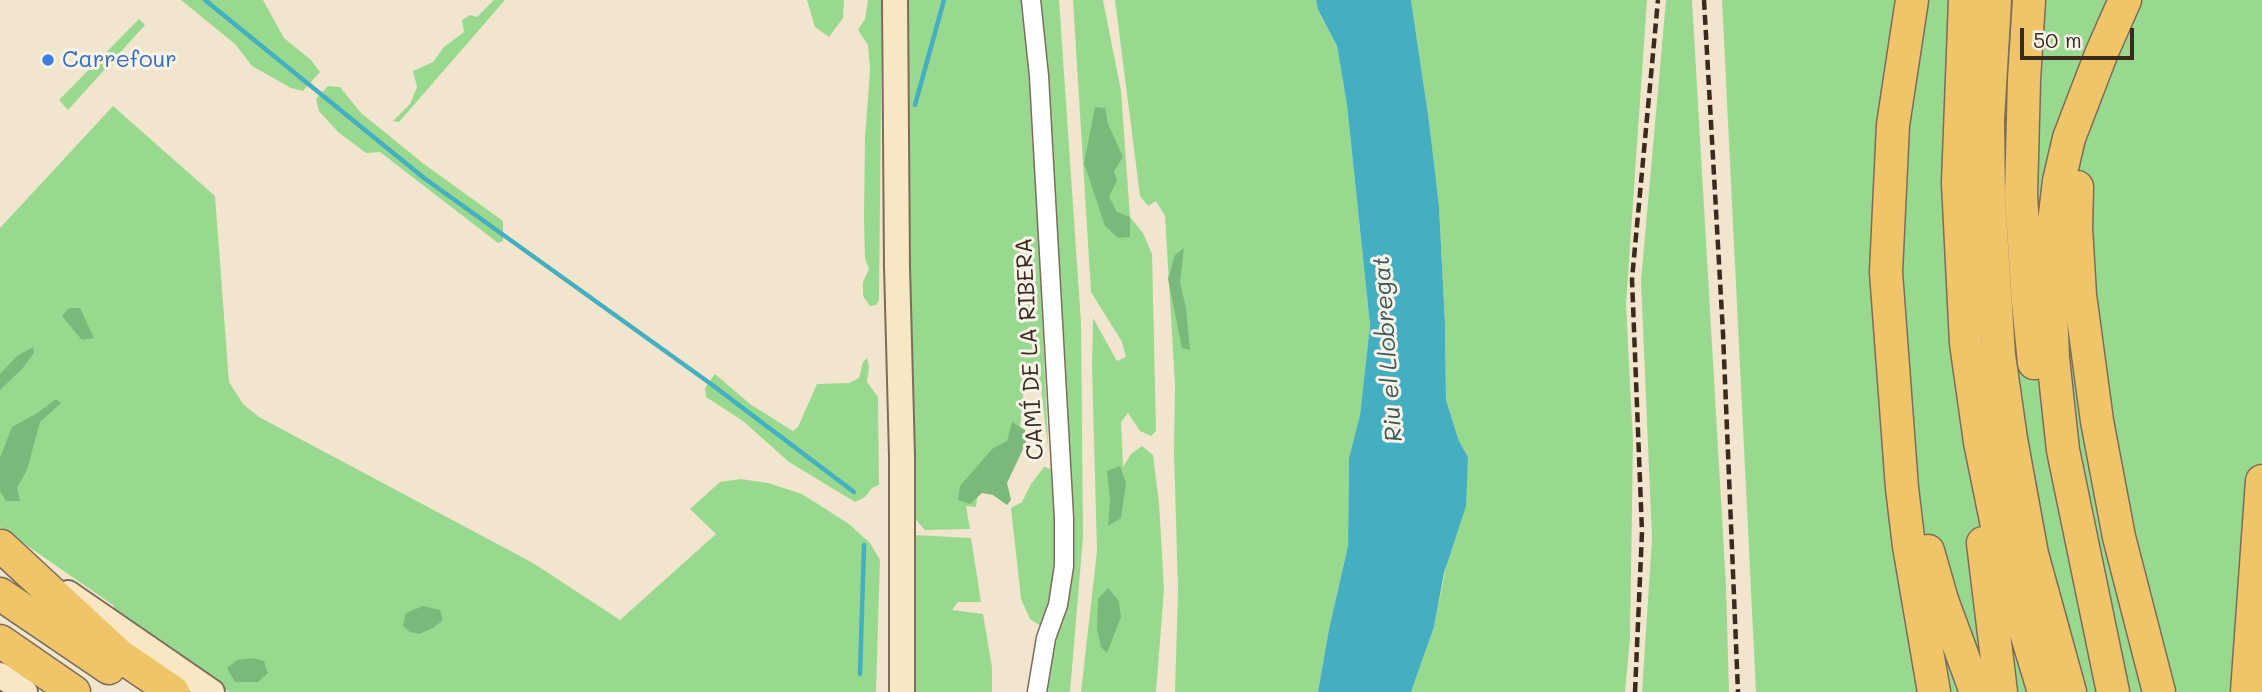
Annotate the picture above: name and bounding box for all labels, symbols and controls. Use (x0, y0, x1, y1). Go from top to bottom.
scale bar (2024, 14, 2138, 58)
text: 50 m (2033, 26, 2082, 53)
place label: Carrefour (62, 46, 177, 74)
marker: Carrefour (40, 52, 56, 68)
street label: CAMÍ DE LA RIBERA (1010, 237, 1050, 461)
water label: Riu el Llobregat (1367, 255, 1409, 443)

